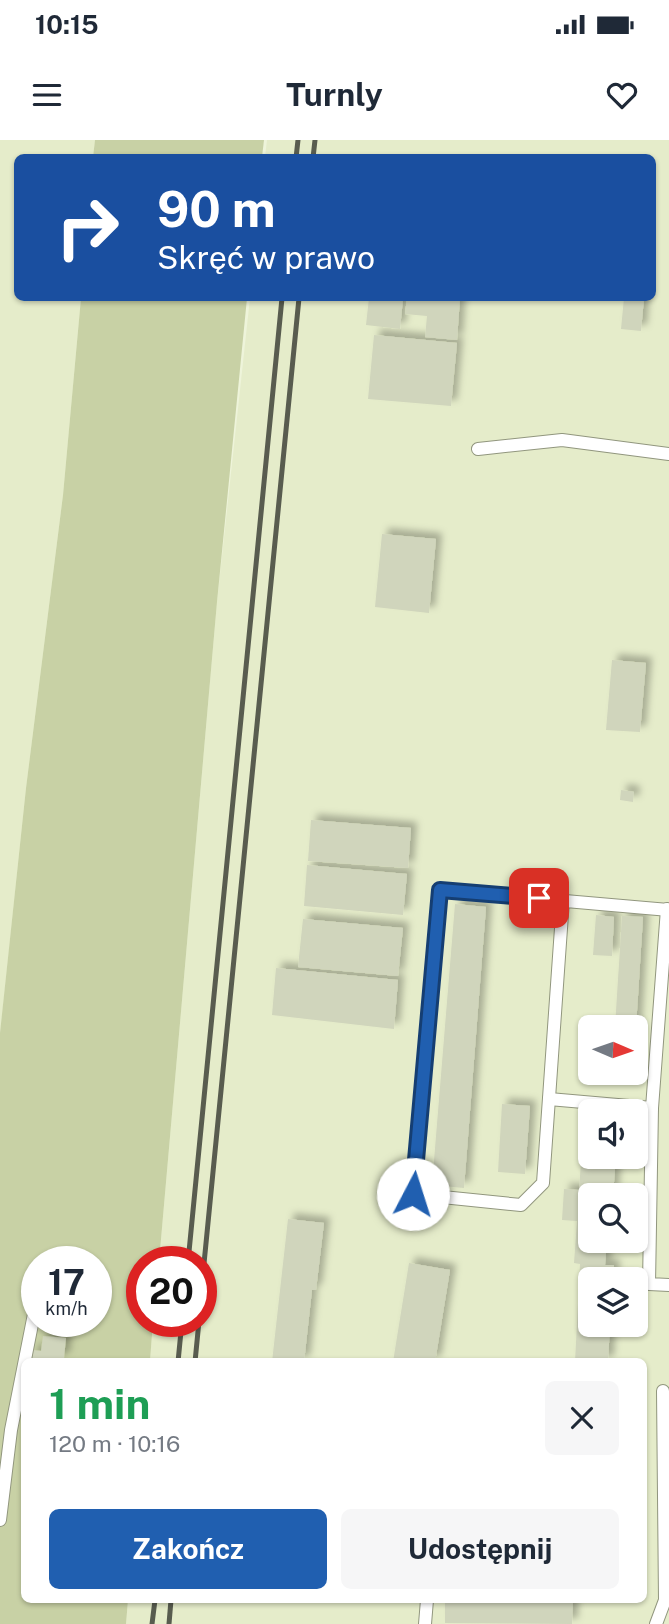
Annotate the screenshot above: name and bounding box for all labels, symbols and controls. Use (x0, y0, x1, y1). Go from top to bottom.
text: 10:15 (35, 9, 99, 40)
icon: menu (28, 76, 66, 114)
text: Turnly (286, 76, 383, 113)
icon: heart (603, 76, 641, 114)
text: 90 m (157, 180, 276, 238)
icon: right (42, 182, 133, 273)
text: Skręć w prawo (157, 239, 375, 276)
pin (509, 868, 569, 928)
icon: arrive (520, 879, 558, 917)
north arrow (578, 1015, 648, 1085)
map controls (578, 1015, 648, 1337)
button: sound (578, 1099, 648, 1169)
position arrow (376, 1157, 450, 1231)
button: search (578, 1183, 648, 1253)
speed limit sign: 20 (126, 1246, 217, 1337)
text: 17 (48, 1262, 85, 1303)
button: layers (578, 1267, 648, 1337)
text: km/h (45, 1298, 88, 1319)
text: 1 min (49, 1379, 150, 1428)
button: close (545, 1381, 619, 1455)
text: 120 m · 10:16 (49, 1430, 180, 1457)
button: Zakończ (49, 1509, 327, 1589)
button: Udostępnij (341, 1509, 619, 1589)

